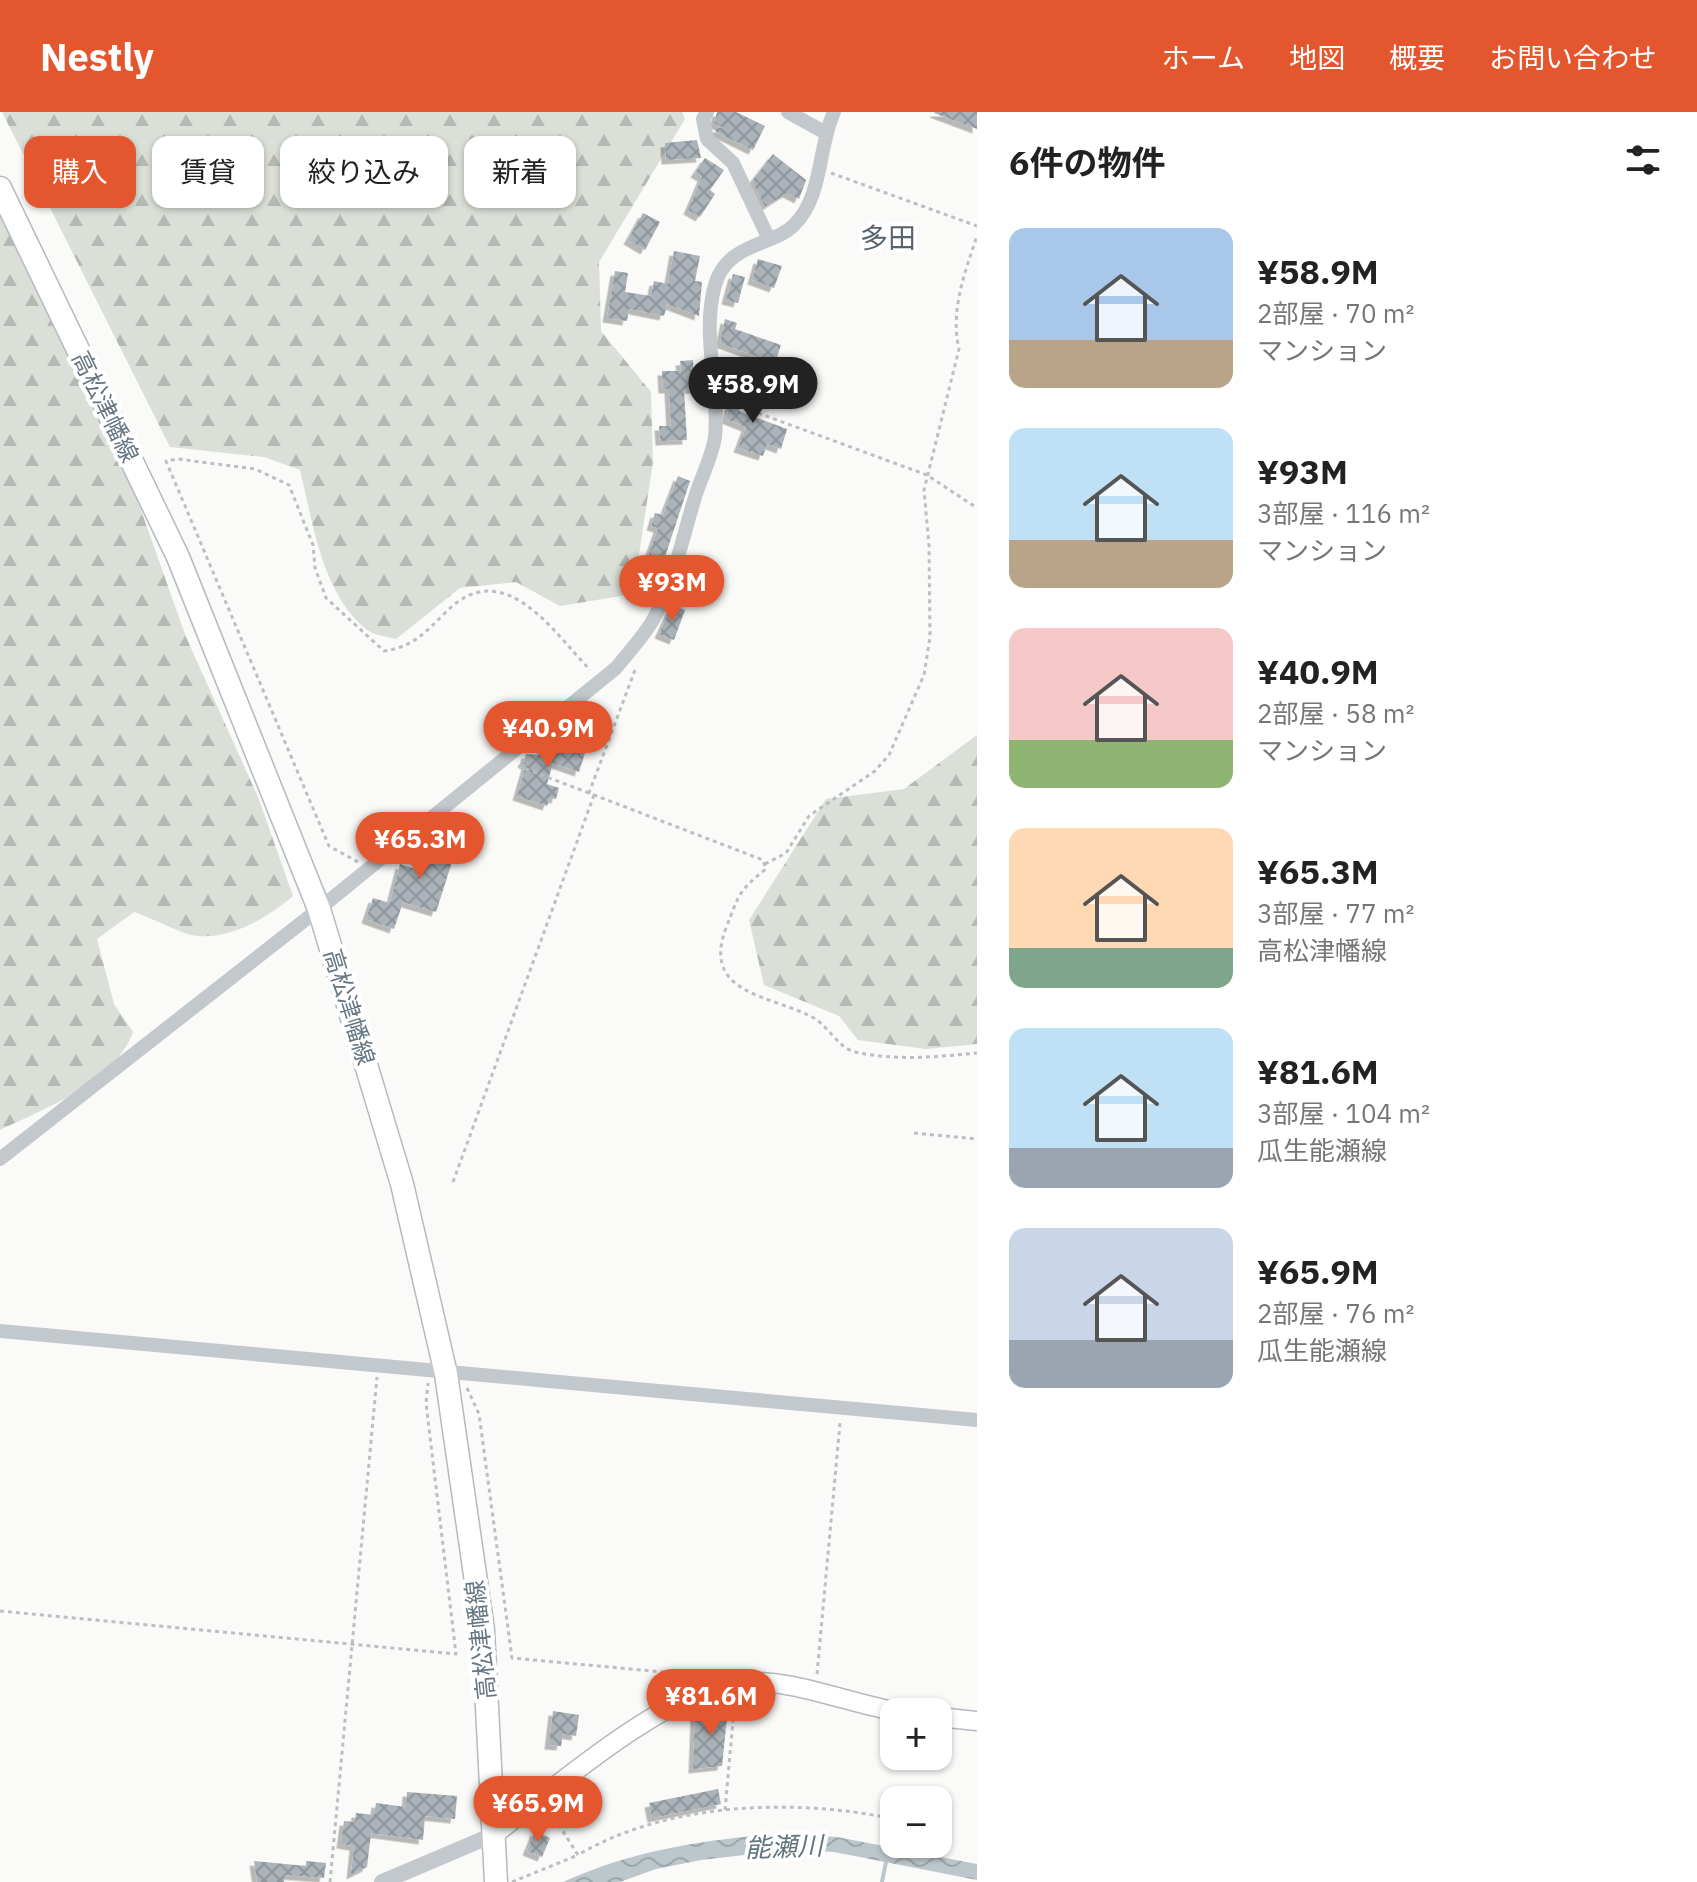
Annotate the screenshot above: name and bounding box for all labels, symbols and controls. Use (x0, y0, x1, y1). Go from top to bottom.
text: Nestly (40, 32, 154, 81)
text: ホーム (1162, 39, 1245, 76)
text: 地図 (1289, 39, 1345, 76)
text: 概要 (1389, 39, 1445, 76)
text: お問い合わせ (1489, 39, 1657, 76)
chip: 購入 (24, 136, 136, 208)
chip: 賃貸 (152, 136, 264, 208)
chip: 絞り込み (280, 136, 448, 208)
chip: 新着 (464, 136, 576, 208)
icon: filters (1621, 138, 1665, 182)
text: 6件の物件 (1009, 140, 1165, 184)
district label: 多田 (860, 219, 916, 256)
text: ¥58.9M (1257, 249, 1379, 293)
icon: home (1073, 260, 1169, 356)
text: 2部屋 · 70 m² (1257, 296, 1414, 330)
text: マンション (1257, 333, 1387, 367)
street label: 高松津幡線 (65, 346, 147, 468)
pin: ¥58.9M (688, 357, 818, 425)
text: ¥58.9M (706, 366, 800, 400)
text: ¥93M (1257, 449, 1348, 493)
icon: home (1073, 460, 1169, 556)
text: 3部屋 · 116 m² (1257, 496, 1430, 530)
text: マンション (1257, 533, 1387, 567)
pin: ¥93M (625, 555, 719, 623)
text: ¥93M (637, 564, 707, 598)
text: ¥40.9M (1257, 649, 1379, 693)
icon: home (1073, 660, 1169, 756)
text: 2部屋 · 58 m² (1257, 696, 1414, 730)
pin: ¥40.9M (483, 701, 613, 769)
text: ¥40.9M (501, 710, 595, 744)
text: マンション (1257, 733, 1387, 767)
pin: ¥65.3M (355, 812, 485, 880)
text: ¥65.3M (373, 821, 467, 855)
text: ¥65.3M (1257, 849, 1379, 893)
icon: home (1073, 860, 1169, 956)
text: 3部屋 · 77 m² (1257, 896, 1414, 930)
text: 高松津幡線 (1257, 933, 1387, 967)
street label: 高松津幡線 (317, 945, 383, 1069)
text: ¥81.6M (1257, 1049, 1379, 1093)
icon: home (1073, 1060, 1169, 1156)
text: 3部屋 · 104 m² (1257, 1096, 1430, 1130)
text: 瓜生能瀬線 (1257, 1133, 1387, 1167)
text: ¥65.9M (1257, 1249, 1379, 1293)
icon: home (1073, 1260, 1169, 1356)
text: 2部屋 · 76 m² (1257, 1296, 1414, 1330)
text: 瓜生能瀬線 (1257, 1333, 1387, 1367)
street label: 高松津幡線 (458, 1579, 502, 1701)
pin: ¥81.6M (646, 1669, 776, 1737)
text: ¥81.6M (664, 1678, 758, 1712)
map controls (880, 1698, 952, 1858)
button: + (880, 1698, 952, 1770)
pin: ¥65.9M (473, 1776, 603, 1844)
text: ¥65.9M (491, 1785, 585, 1819)
button: − (880, 1786, 952, 1858)
water label: 能瀬川 (744, 1828, 827, 1864)

